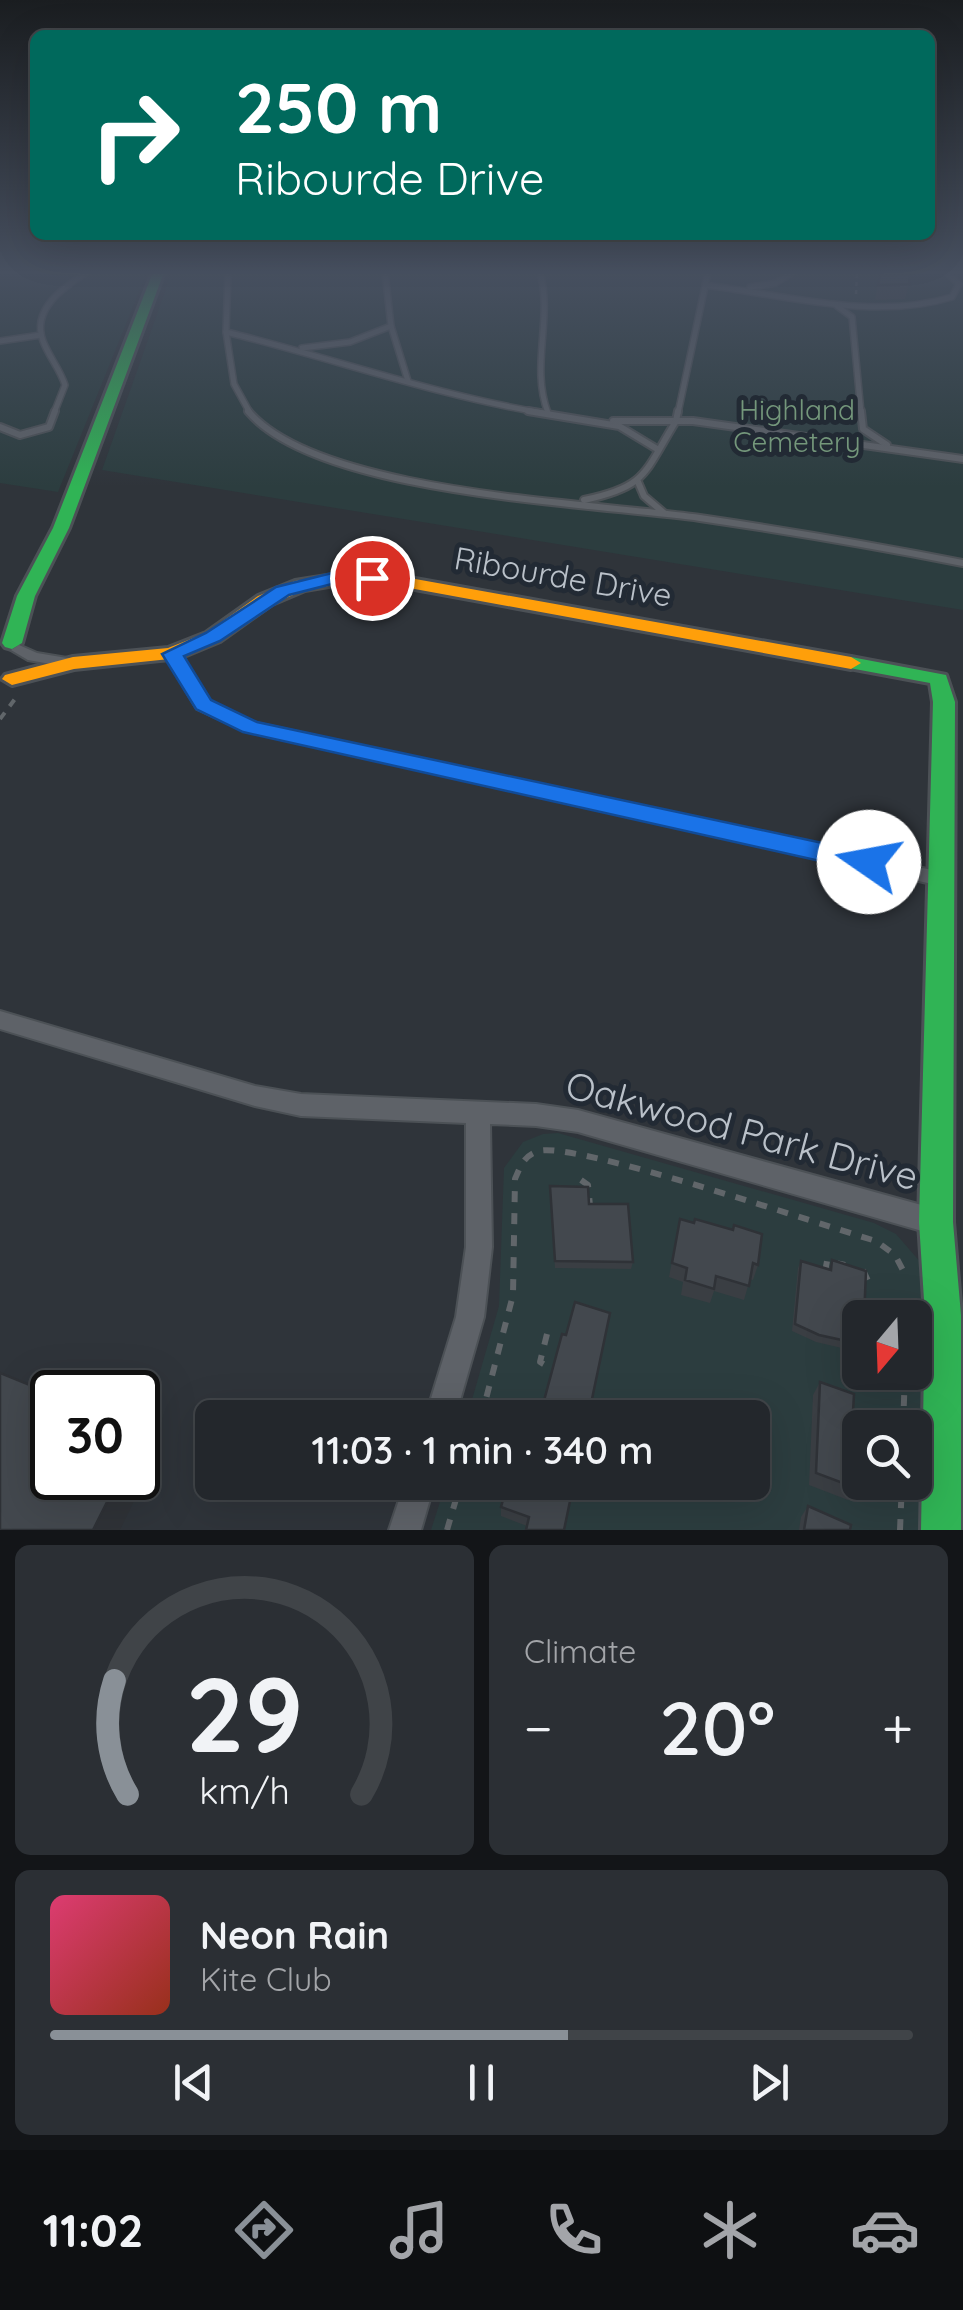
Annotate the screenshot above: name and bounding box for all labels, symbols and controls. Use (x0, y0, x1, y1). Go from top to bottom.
text: 250 m (235, 63, 442, 151)
icon: right (70, 70, 200, 200)
text: Ribourde Drive (235, 150, 544, 206)
park label: Highland Cemetery (733, 392, 861, 459)
pin (330, 536, 415, 621)
street label: Ribourde Drive (451, 537, 675, 615)
icon: arrive (345, 551, 400, 606)
position arrow (817, 810, 921, 914)
street label: Oakwood Park Drive (561, 1060, 924, 1200)
north arrow (842, 1300, 932, 1390)
map controls (842, 1300, 932, 1500)
speed limit sign: 30 (30, 1370, 160, 1500)
button: search (842, 1410, 932, 1500)
text: 11:03 · 1 min · 340 m (312, 1426, 653, 1474)
text: Climate (524, 1631, 636, 1671)
text: 29 (185, 1648, 304, 1778)
text: 20° (659, 1680, 775, 1774)
text: − (524, 1693, 553, 1762)
text: + (882, 1693, 913, 1762)
text: km/h (199, 1768, 290, 1813)
text: Neon Rain (200, 1911, 389, 1959)
text: Kite Club (200, 1959, 332, 1999)
icon: previous (166, 2055, 221, 2110)
icon: pause (454, 2055, 509, 2110)
icon: next (742, 2055, 797, 2110)
icon: directions (229, 2195, 299, 2265)
icon: music (384, 2195, 454, 2265)
icon: phone (539, 2195, 609, 2265)
icon: climate (695, 2195, 765, 2265)
icon: car (850, 2195, 920, 2265)
text: 11:02 (43, 2202, 143, 2258)

